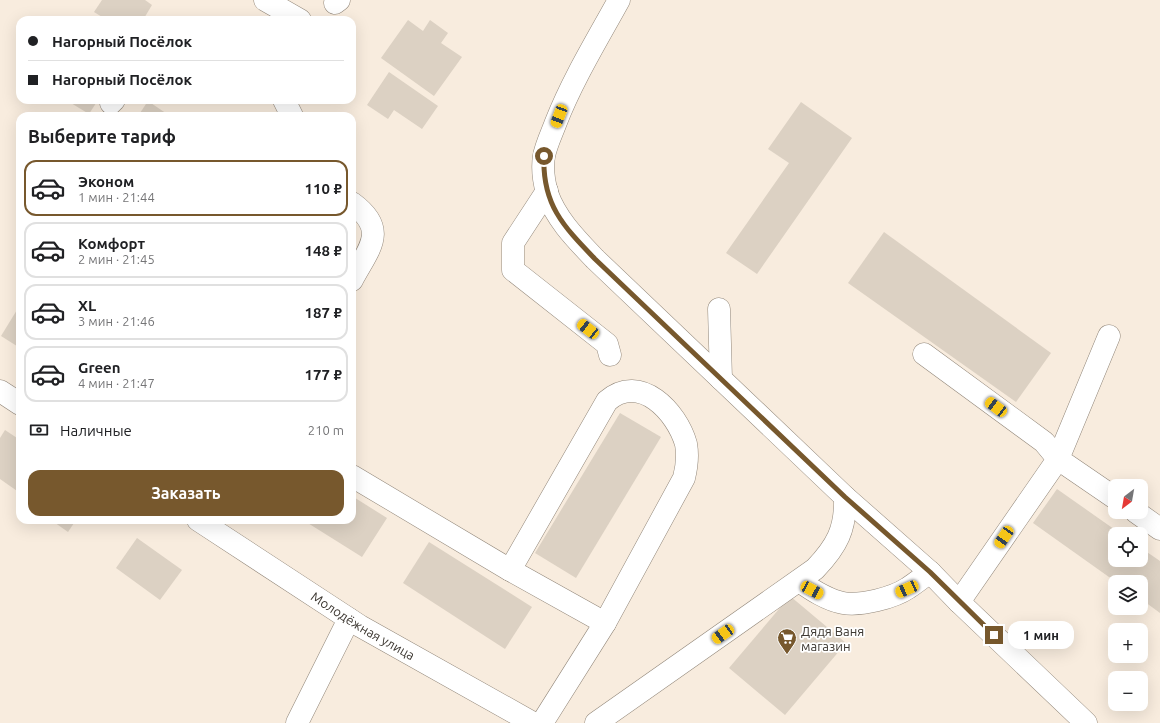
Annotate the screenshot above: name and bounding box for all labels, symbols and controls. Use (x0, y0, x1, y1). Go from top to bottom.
text: Нагорный Посёлок (52, 33, 192, 50)
text: Нагорный Посёлок (52, 71, 192, 88)
car (549, 103, 569, 129)
text: Выберите тариф (28, 126, 176, 146)
route start (535, 147, 553, 165)
icon: car (30, 170, 66, 206)
text: Эконом (78, 173, 134, 190)
text: 110 ₽ (305, 180, 342, 197)
text: 1 мин · 21:44 (78, 190, 155, 204)
icon: car (30, 232, 66, 268)
text: Комфорт (78, 235, 145, 252)
text: 148 ₽ (305, 242, 342, 259)
text: 2 мин · 21:45 (78, 252, 155, 266)
icon: car (30, 294, 66, 330)
text: XL (78, 297, 96, 314)
text: 187 ₽ (305, 304, 342, 321)
text: 3 мин · 21:46 (78, 314, 155, 328)
car (575, 317, 601, 341)
icon: car (30, 356, 66, 392)
text: Green (78, 359, 120, 376)
text: 177 ₽ (305, 366, 342, 383)
text: 4 мин · 21:47 (78, 376, 155, 390)
car (983, 395, 1009, 419)
icon: cash (28, 419, 50, 441)
text: Наличные (60, 422, 132, 439)
text: 210 m (308, 423, 344, 437)
button: Заказать (28, 470, 344, 516)
north arrow (1108, 479, 1148, 519)
map controls (1108, 479, 1148, 711)
car (992, 524, 1016, 550)
button: locate (1108, 527, 1148, 567)
button: layers (1108, 575, 1148, 615)
car (799, 579, 825, 601)
car (894, 579, 920, 599)
street label: Молодёжная улица (309, 589, 417, 662)
callout: 1 мин (1008, 621, 1074, 649)
car (710, 622, 736, 646)
button: + (1108, 623, 1148, 663)
place label: Дядя Ваня магазин (801, 624, 864, 653)
route end (985, 626, 1003, 644)
supermarket icon: Дядя Ваня магазин (776, 627, 798, 655)
text: 1 мин (1023, 628, 1059, 642)
button: − (1108, 671, 1148, 711)

